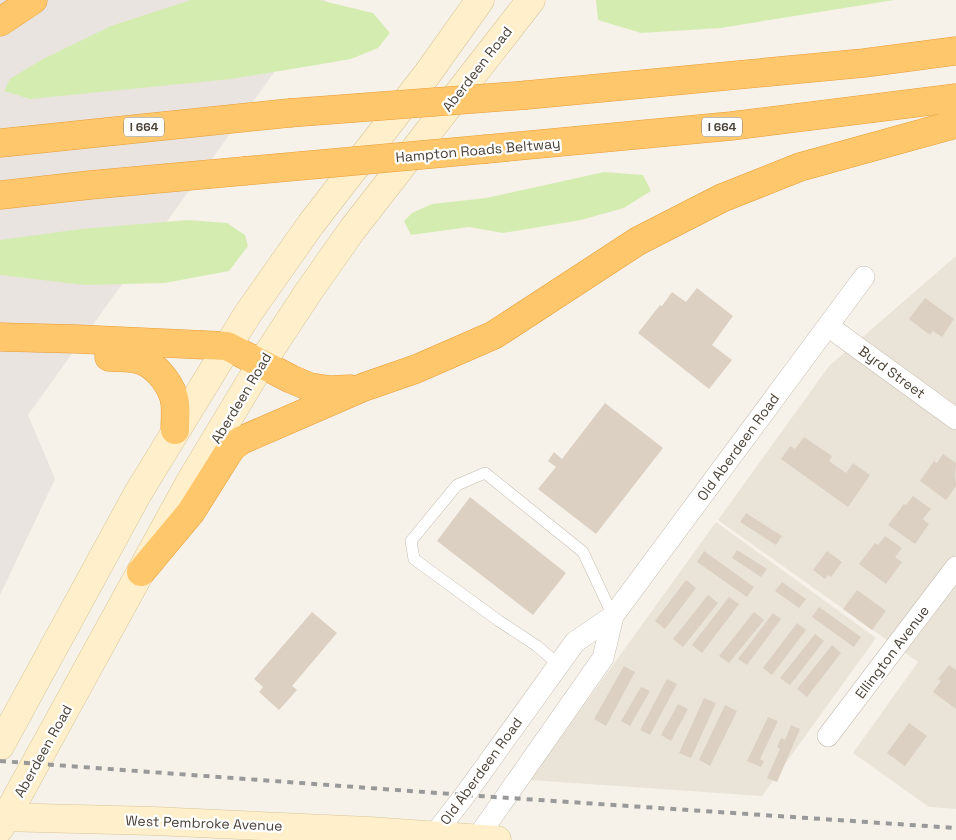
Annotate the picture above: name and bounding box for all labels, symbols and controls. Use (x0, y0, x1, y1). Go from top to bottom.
street label: Aberdeen Road (438, 23, 516, 115)
road number: I 664 (124, 118, 164, 136)
road number: I 664 (702, 118, 742, 136)
street label: Hampton Roads Beltway (395, 134, 561, 166)
street label: Byrd Street (855, 342, 929, 402)
street label: Aberdeen Road (207, 349, 275, 447)
street label: Old Aberdeen Road (693, 390, 783, 504)
street label: Ellington Avenue (851, 602, 933, 702)
street label: Aberdeen Road (10, 701, 76, 801)
street label: Old Aberdeen Road (436, 714, 526, 828)
street label: West Pembroke Avenue (125, 811, 283, 835)

